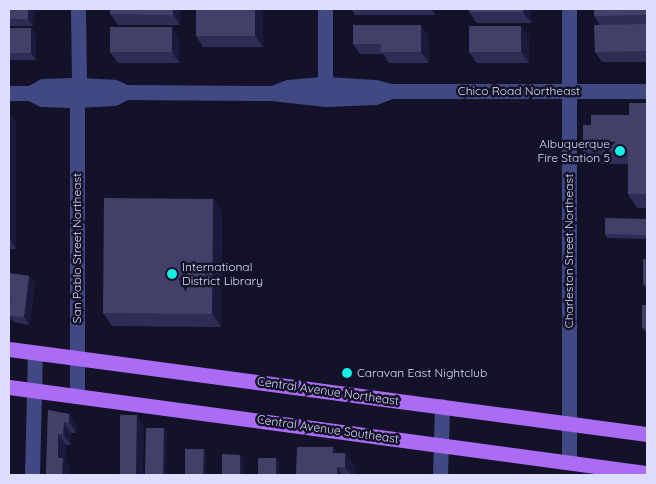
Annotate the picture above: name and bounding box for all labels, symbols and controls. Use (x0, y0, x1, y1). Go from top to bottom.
street label: Chico Road Northeast (458, 84, 580, 98)
place label: Albuquerque Fire Station 5 (538, 137, 610, 165)
marker: Albuquerque Fire Station 5 (614, 145, 626, 157)
street label: San Pablo Street Northeast (70, 173, 84, 323)
street label: Charleston Street Northeast (562, 174, 576, 328)
place label: International District Library (182, 260, 263, 288)
marker: International District Library (166, 268, 178, 280)
place label: Caravan East Nightclub (357, 366, 487, 380)
marker: Caravan East Nightclub (341, 367, 353, 379)
street label: Central Avenue Northeast (256, 374, 400, 408)
street label: Central Avenue Southeast (256, 412, 400, 446)

